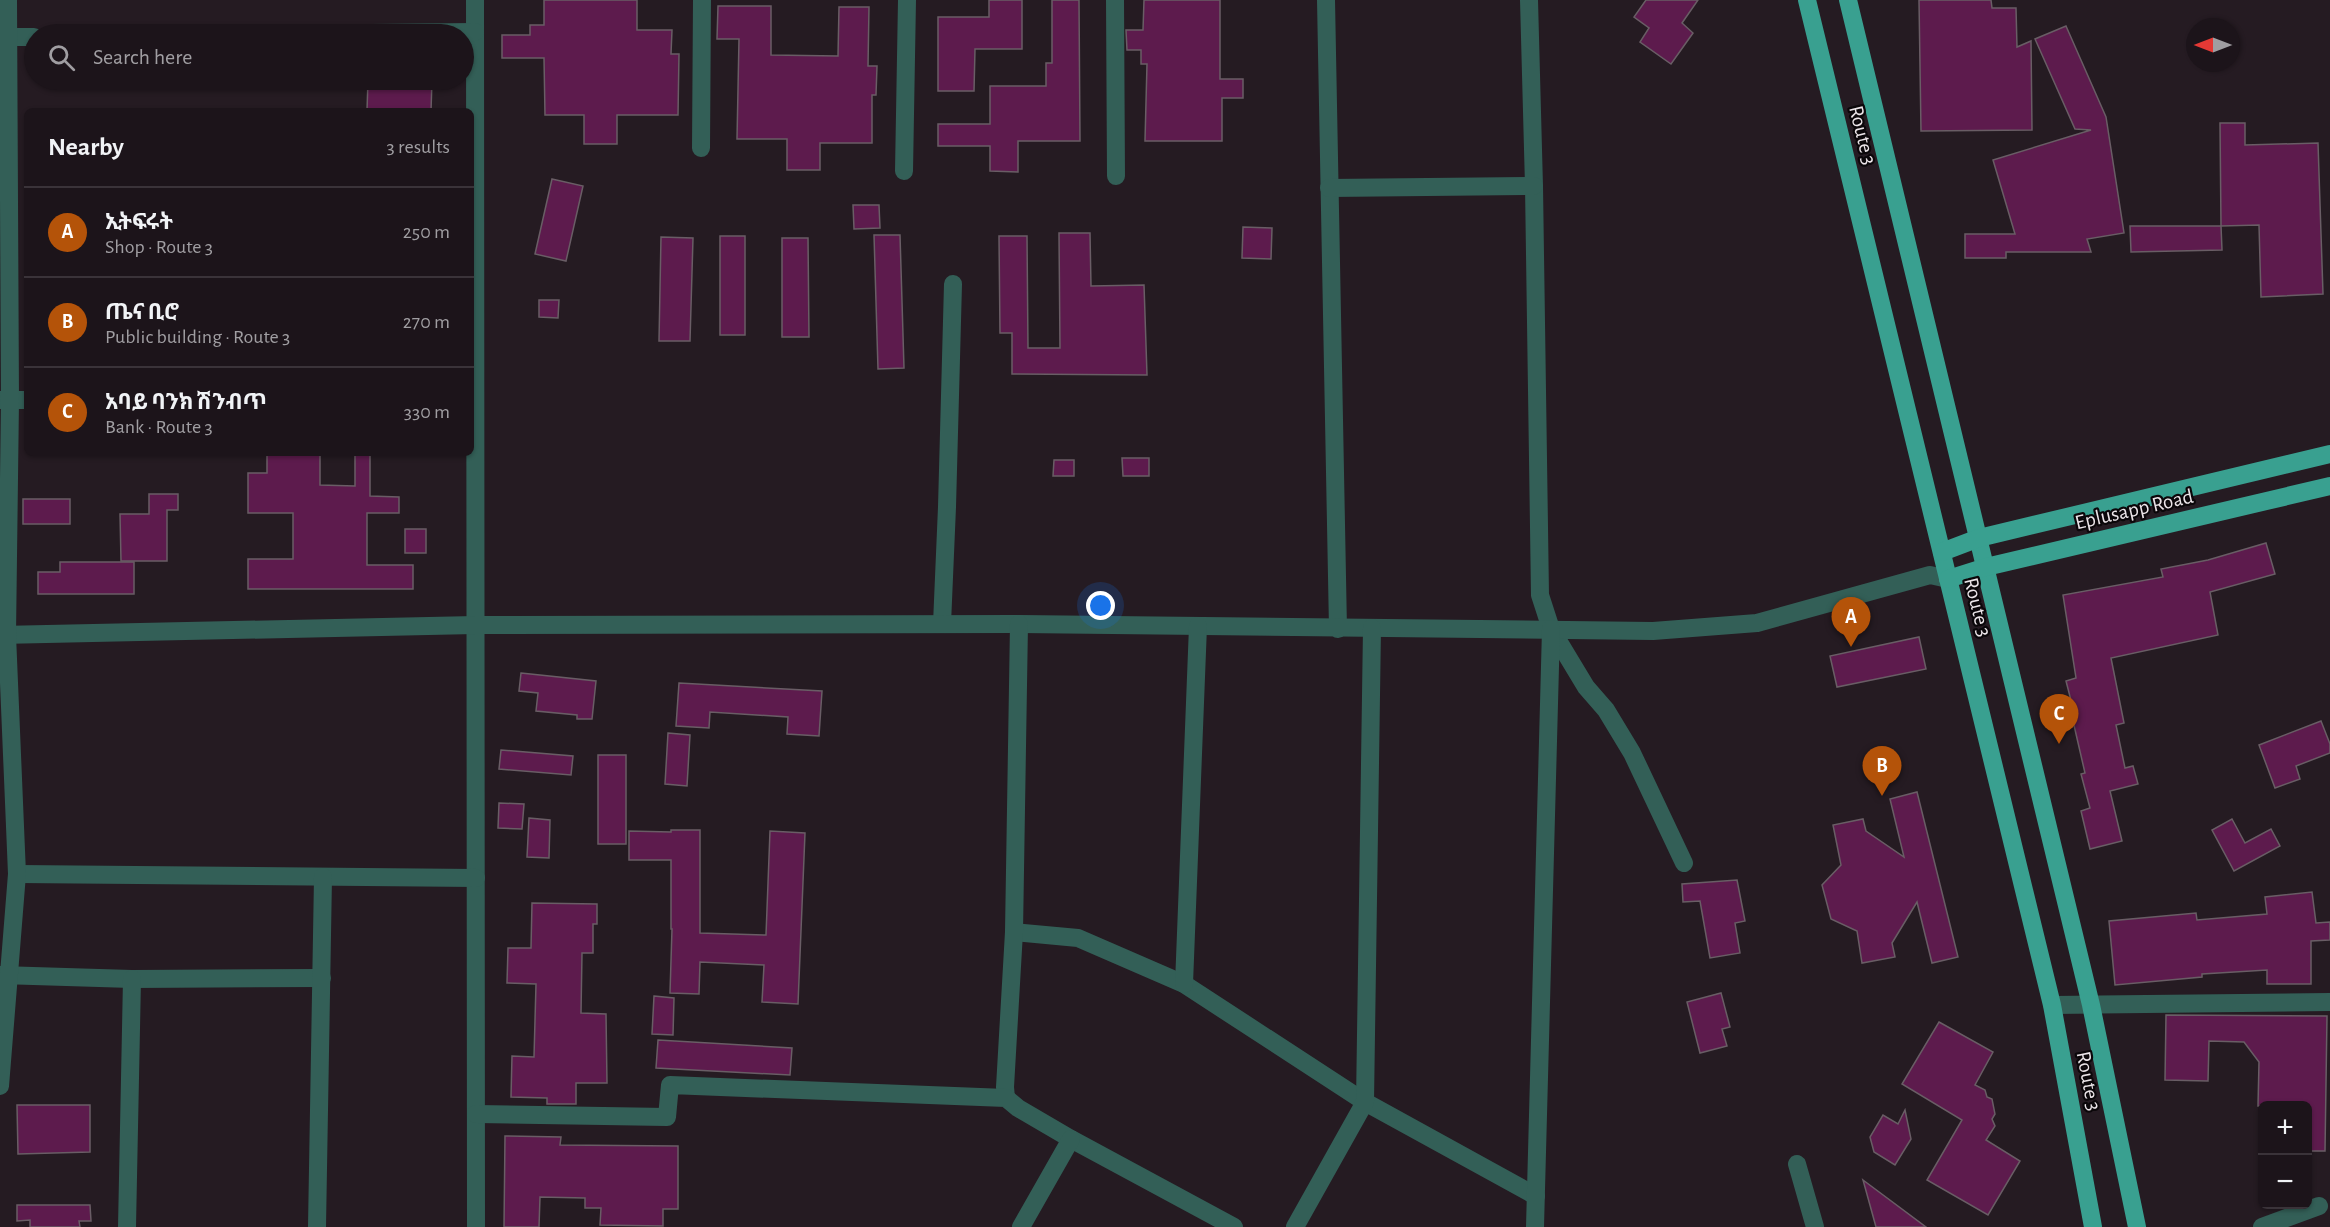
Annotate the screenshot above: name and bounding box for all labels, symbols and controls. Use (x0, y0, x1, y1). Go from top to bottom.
north arrow (2186, 18, 2240, 72)
search box (24, 24, 474, 90)
icon: search (45, 41, 78, 74)
text: Search here (93, 46, 192, 68)
street label: Route 3 (1845, 103, 1880, 167)
text: Nearby (48, 134, 124, 160)
text: 3 results (386, 137, 450, 157)
text: ኢትፍሩት (105, 211, 173, 233)
text: A (62, 222, 74, 242)
text: 250 m (403, 222, 450, 242)
text: Shop · Route 3 (105, 237, 213, 257)
text: ጤና ቢሮ (105, 301, 179, 323)
text: B (62, 312, 73, 332)
text: 270 m (403, 312, 450, 332)
text: Public building · Route 3 (105, 327, 290, 347)
text: አባይ ባንክ ሽንብጥ (105, 391, 267, 413)
text: C (62, 402, 73, 422)
text: 330 m (404, 402, 450, 422)
text: Bank · Route 3 (105, 417, 213, 437)
street label: Eplusapp Road (2073, 486, 2195, 533)
street label: Route 3 (1960, 575, 1995, 639)
your location (1086, 591, 1115, 620)
pin: A (1832, 598, 1870, 647)
pin: C (2040, 694, 2078, 744)
pin: B (1862, 746, 1902, 796)
street label: Route 3 (2072, 1050, 2105, 1113)
map controls (2258, 1101, 2312, 1209)
button: + (2258, 1101, 2312, 1155)
button: − (2258, 1155, 2312, 1209)

